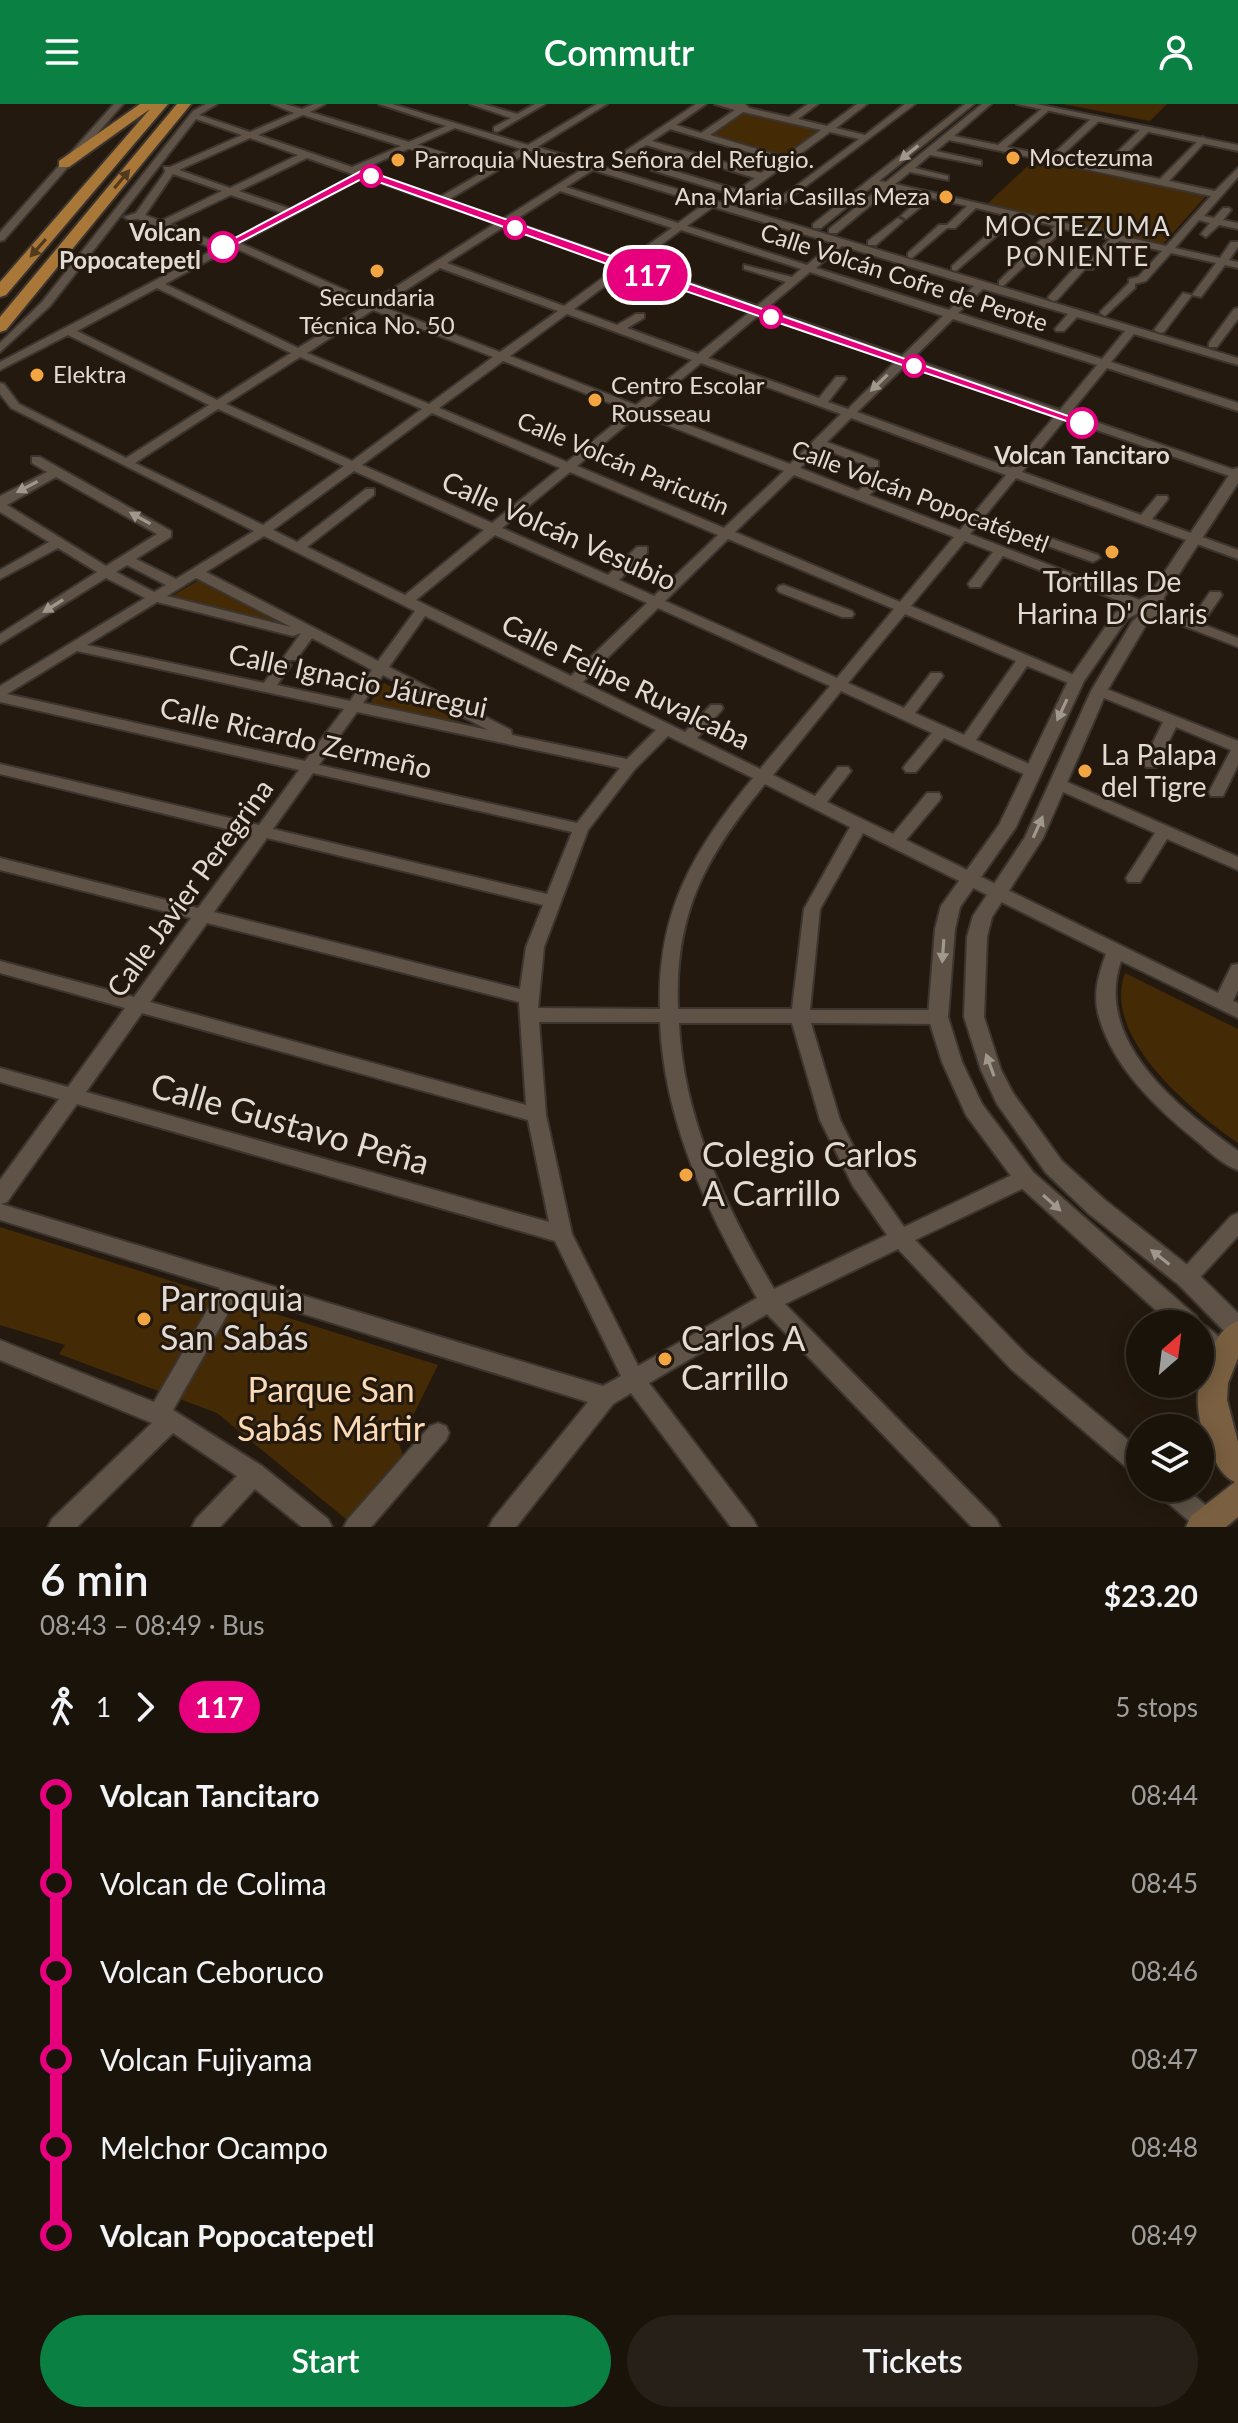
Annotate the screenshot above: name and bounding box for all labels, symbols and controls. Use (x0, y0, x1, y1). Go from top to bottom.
icon: menu (40, 30, 84, 74)
text: Commutr (544, 30, 694, 74)
icon: person (1154, 30, 1198, 74)
place label: Moctezuma (1029, 142, 1153, 171)
place label: Parroquia Nuestra Señora del Refugio. (414, 144, 814, 173)
one-way arrow (899, 144, 919, 160)
marker: Moctezuma (1004, 149, 1022, 167)
marker: Parroquia Nuestra Señora del Refugio. (389, 151, 407, 169)
unlabelled marker (360, 165, 382, 187)
one-way arrow (113, 169, 130, 189)
place label: Ana Maria Casillas Meza (675, 181, 930, 210)
marker: Ana Maria Casillas Meza (937, 188, 955, 206)
district label: MOCTEZUMA PONIENTE (984, 210, 1172, 272)
street label: Calle Volcán Cofre de Perote (757, 216, 1052, 337)
place label: Volcan Popocatepetl (59, 217, 201, 274)
unlabelled marker (504, 217, 526, 239)
marker: Volcan Popocatepetl (208, 232, 238, 262)
one-way arrow (29, 238, 47, 258)
line badge: 117 (601, 249, 693, 301)
text: 117 (623, 258, 671, 292)
marker: Secundaria Técnica No. 50 (368, 262, 386, 280)
place label: Secundaria Técnica No. 50 (299, 282, 455, 339)
unlabelled marker (760, 306, 782, 328)
unlabelled marker (903, 355, 925, 377)
place label: Elektra (53, 359, 126, 388)
marker: Elektra (28, 366, 46, 384)
place label: Centro Escolar Rousseau (611, 370, 765, 427)
one-way arrow (870, 374, 889, 392)
marker: Centro Escolar Rousseau (586, 391, 604, 409)
street label: Calle Volcán Paricutín (513, 405, 734, 520)
marker: Volcan Tancitaro (1067, 408, 1097, 438)
street label: Calle Volcán Popocatépetl (788, 433, 1053, 558)
place label: Volcan Tancitaro (993, 440, 1170, 469)
street label: Calle Volcán Vesubio (437, 463, 682, 597)
one-way arrow (15, 480, 38, 493)
one-way arrow (129, 512, 152, 525)
marker: Tortillas De Harina D' Claris (1103, 543, 1121, 561)
place label: Tortillas De Harina D' Claris (1017, 564, 1207, 630)
one-way arrow (43, 599, 64, 614)
street label: Calle Felipe Ruvalcaba (497, 606, 756, 756)
street label: Calle Ignacio Jáuregui (226, 636, 491, 724)
street label: Calle Ricardo Zermeño (157, 689, 435, 785)
one-way arrow (1055, 698, 1069, 722)
place label: La Palapa del Tigre (1101, 737, 1217, 803)
marker: La Palapa del Tigre (1076, 762, 1094, 780)
street label: Calle Javier Peregrina (99, 772, 280, 1003)
one-way arrow (1032, 815, 1045, 839)
one-way arrow (937, 938, 950, 963)
one-way arrow (983, 1053, 996, 1077)
street label: Calle Gustavo Peña (146, 1063, 434, 1182)
place label: Colegio Carlos A Carrillo (702, 1133, 917, 1213)
marker: Colegio Carlos A Carrillo (677, 1166, 695, 1184)
one-way arrow (1042, 1193, 1061, 1211)
one-way arrow (1150, 1249, 1170, 1266)
place label: Parroquia San Sabás (160, 1277, 309, 1357)
marker: Parroquia San Sabás (135, 1310, 153, 1328)
north arrow (1126, 1310, 1214, 1398)
map controls (1126, 1310, 1214, 1502)
place label: Carlos A Carrillo (681, 1317, 806, 1397)
marker: Carlos A Carrillo (656, 1350, 674, 1368)
park label: Parque San Sabás Mártir (237, 1368, 426, 1448)
button: layers (1126, 1414, 1214, 1502)
text: 6 min (40, 1553, 149, 1605)
text: $23.20 (1104, 1577, 1198, 1613)
text: 08:43 – 08:49 · Bus (40, 1609, 264, 1641)
icon: walk (40, 1685, 84, 1729)
icon: forward (123, 1685, 167, 1729)
text: 117 (195, 1690, 244, 1724)
text: 1 (96, 1691, 111, 1723)
text: 5 stops (1115, 1691, 1198, 1723)
text: Volcan Tancitaro (100, 1777, 319, 1813)
text: 08:44 (1131, 1779, 1198, 1811)
text: Volcan de Colima (100, 1865, 327, 1901)
text: 08:45 (1131, 1867, 1198, 1899)
text: Volcan Ceboruco (100, 1953, 324, 1989)
text: 08:46 (1131, 1955, 1198, 1987)
text: Volcan Fujiyama (100, 2041, 312, 2077)
text: 08:47 (1131, 2043, 1198, 2075)
text: Melchor Ocampo (100, 2129, 328, 2165)
text: 08:48 (1131, 2131, 1198, 2163)
text: Volcan Popocatepetl (100, 2217, 374, 2253)
text: 08:49 (1131, 2219, 1198, 2251)
button: Start (40, 2315, 611, 2407)
button: Tickets (627, 2315, 1198, 2407)

